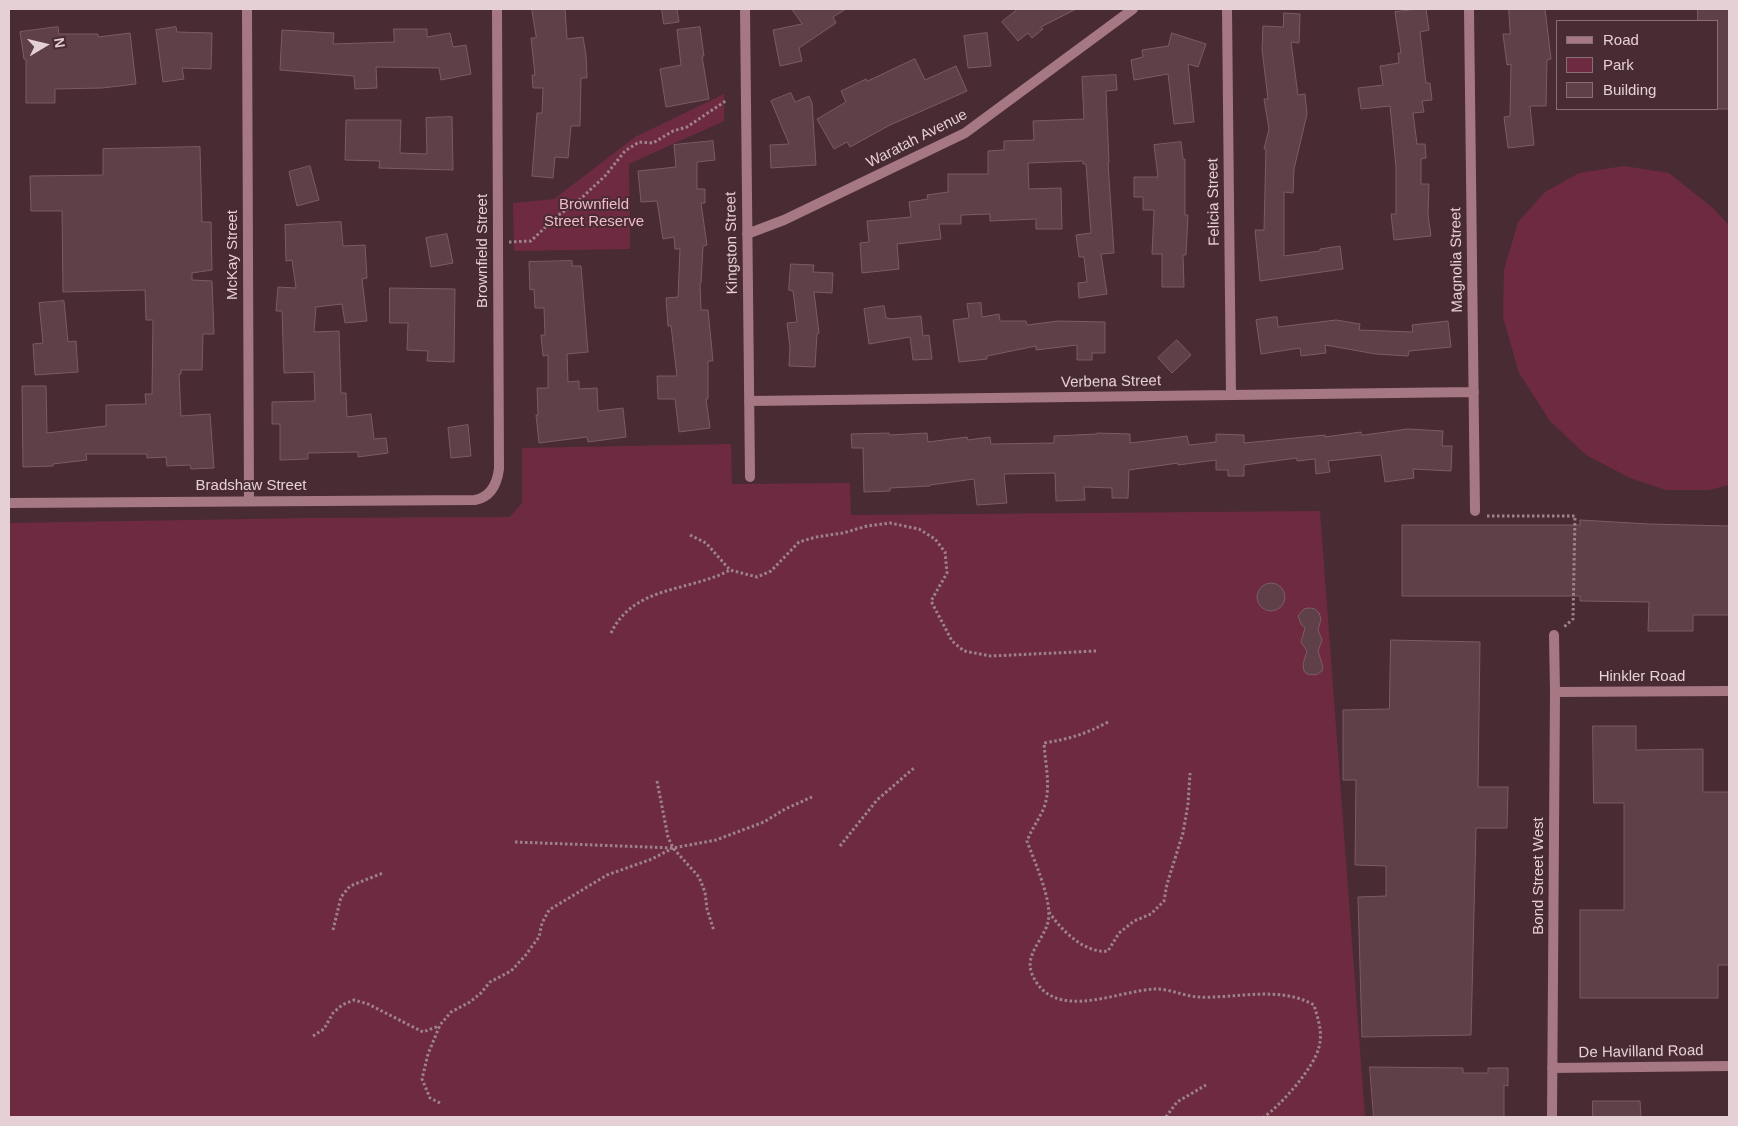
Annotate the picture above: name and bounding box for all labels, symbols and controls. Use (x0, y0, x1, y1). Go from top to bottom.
north arrow (20, 20, 70, 70)
legend (1556, 20, 1718, 110)
text: Road (1603, 31, 1639, 48)
text: N (51, 36, 69, 49)
text: Park (1603, 56, 1634, 73)
text: Building (1603, 81, 1656, 98)
street label: Waratah Avenue (864, 106, 970, 172)
street label: Felicia Street (1204, 158, 1224, 246)
street label: Kingston Street (722, 192, 742, 294)
street label: Brownfield Street (474, 194, 492, 308)
park label: Brownfield Street Reserve (544, 196, 644, 231)
street label: Magnolia Street (1447, 207, 1467, 313)
street label: McKay Street (224, 210, 242, 300)
street label: Verbena Street (1061, 372, 1161, 392)
street label: Bradshaw Street (196, 477, 306, 495)
street label: Hinkler Road (1599, 668, 1685, 686)
street label: Bond Street West (1530, 817, 1548, 935)
street label: De Havilland Road (1578, 1042, 1704, 1062)

